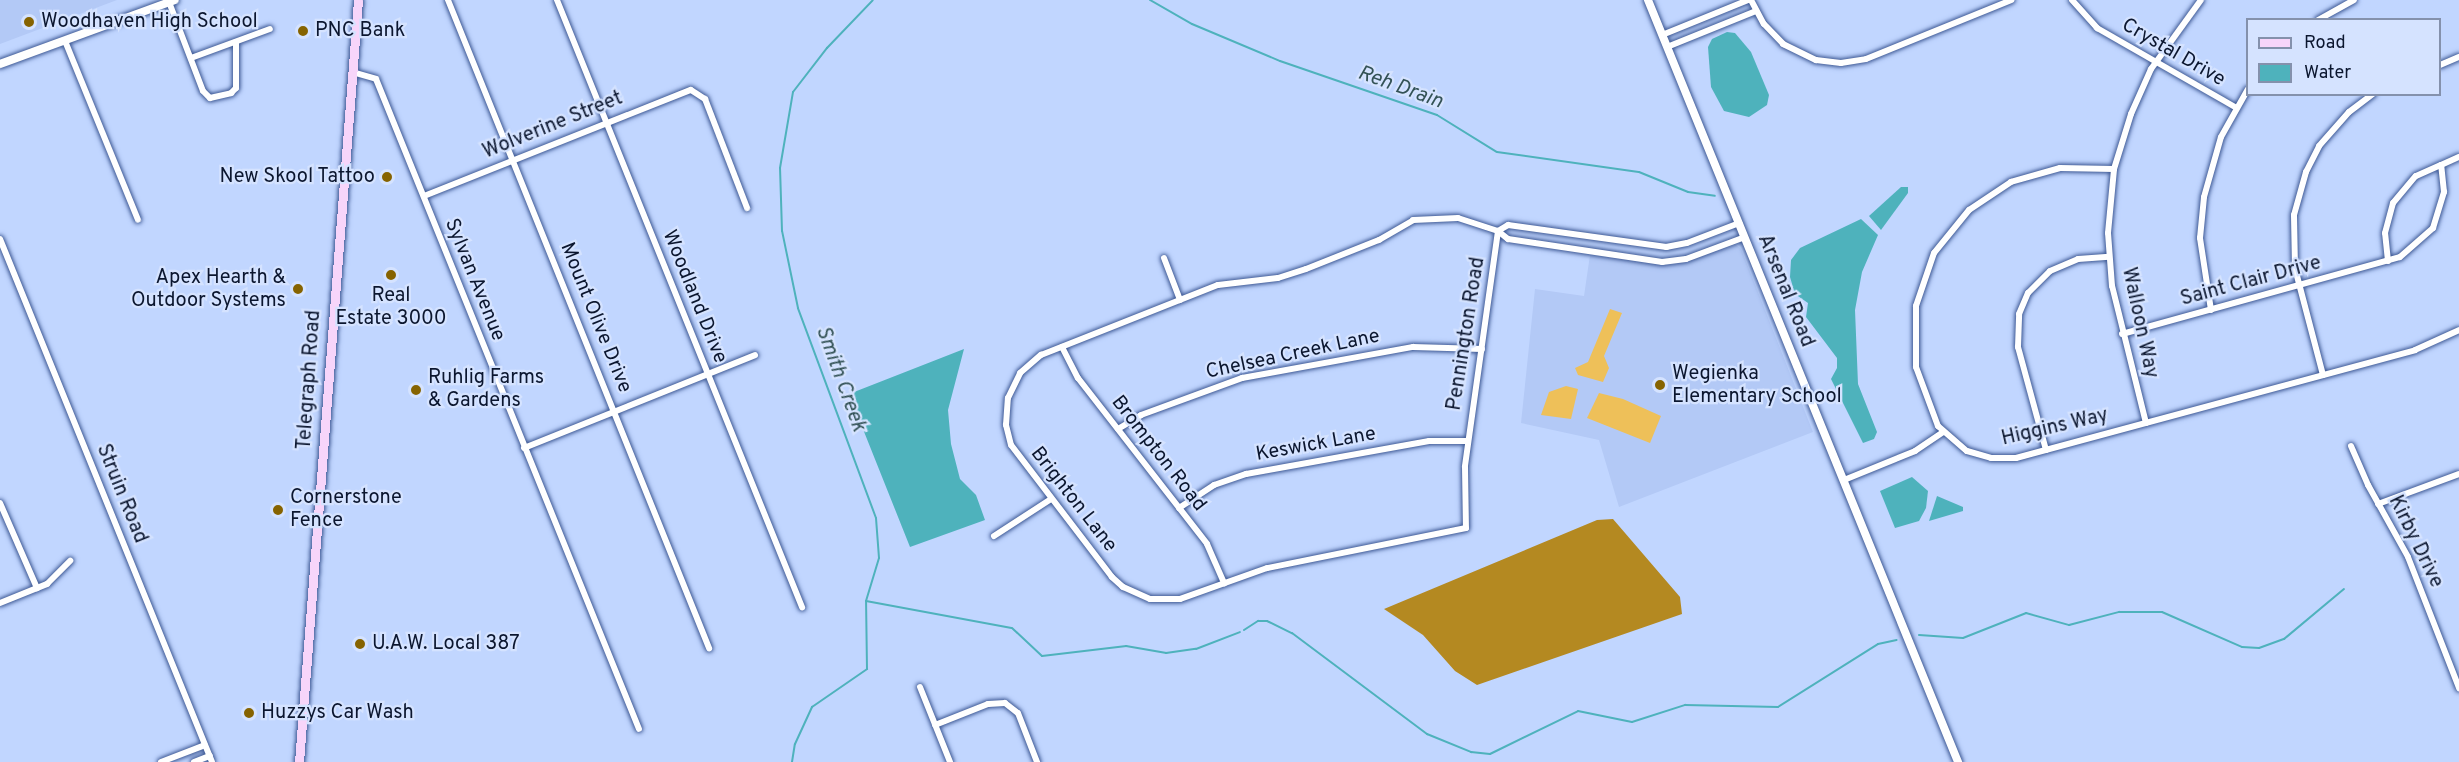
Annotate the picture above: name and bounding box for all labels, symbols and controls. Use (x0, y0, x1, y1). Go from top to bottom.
place label: Woodhaven High School (41, 10, 258, 34)
street label: Crystal Drive (2117, 14, 2229, 92)
marker: Woodhaven High School (22, 15, 36, 29)
legend (2246, 18, 2441, 96)
place label: PNC Bank (315, 19, 405, 43)
marker: PNC Bank (296, 24, 310, 38)
text: Road (2304, 32, 2346, 55)
water label: Reh Drain (1354, 61, 1446, 115)
text: Water (2304, 62, 2351, 85)
street label: Wolverine Street (480, 87, 626, 165)
place label: New Skool Tattoo (219, 165, 375, 189)
marker: New Skool Tattoo (380, 170, 394, 184)
street label: Sylvan Avenue (438, 215, 510, 345)
street label: Woodland Drive (656, 227, 732, 367)
street label: Arsenal Road (1752, 231, 1818, 351)
street label: Mount Olive Drive (554, 239, 636, 397)
street label: Saint Clair Drive (2178, 252, 2324, 312)
street label: Pennington Road (1443, 256, 1491, 412)
street label: Walloon Way (2115, 265, 2163, 381)
place label: Apex Hearth & Outdoor Systems (131, 266, 286, 313)
marker: Real Estate 3000 (384, 268, 398, 282)
marker: Apex Hearth & Outdoor Systems (291, 282, 305, 296)
place label: Real Estate 3000 (335, 284, 447, 331)
street label: Telegraph Road (293, 309, 327, 451)
water label: Smith Creek (809, 323, 871, 435)
street label: Chelsea Creek Lane (1204, 325, 1382, 385)
place label: Wegienka Elementary School (1672, 362, 1842, 409)
place label: Ruhlig Farms & Gardens (428, 366, 544, 413)
marker: Wegienka Elementary School (1653, 378, 1667, 392)
marker: Ruhlig Farms & Gardens (409, 383, 423, 397)
street label: Brompton Road (1105, 391, 1211, 517)
street label: Higgins Way (1999, 404, 2111, 452)
street label: Keswick Lane (1254, 423, 1378, 467)
street label: Struin Road (90, 441, 152, 547)
street label: Brighton Lane (1025, 443, 1121, 557)
place label: Cornerstone Fence (290, 486, 402, 533)
street label: Kirby Drive (2382, 492, 2448, 592)
marker: Cornerstone Fence (271, 503, 285, 517)
place label: U.A.W. Local 387 (372, 632, 520, 656)
marker: U.A.W. Local 387 (353, 637, 367, 651)
place label: Huzzys Car Wash (261, 701, 414, 725)
marker: Huzzys Car Wash (242, 706, 256, 720)

